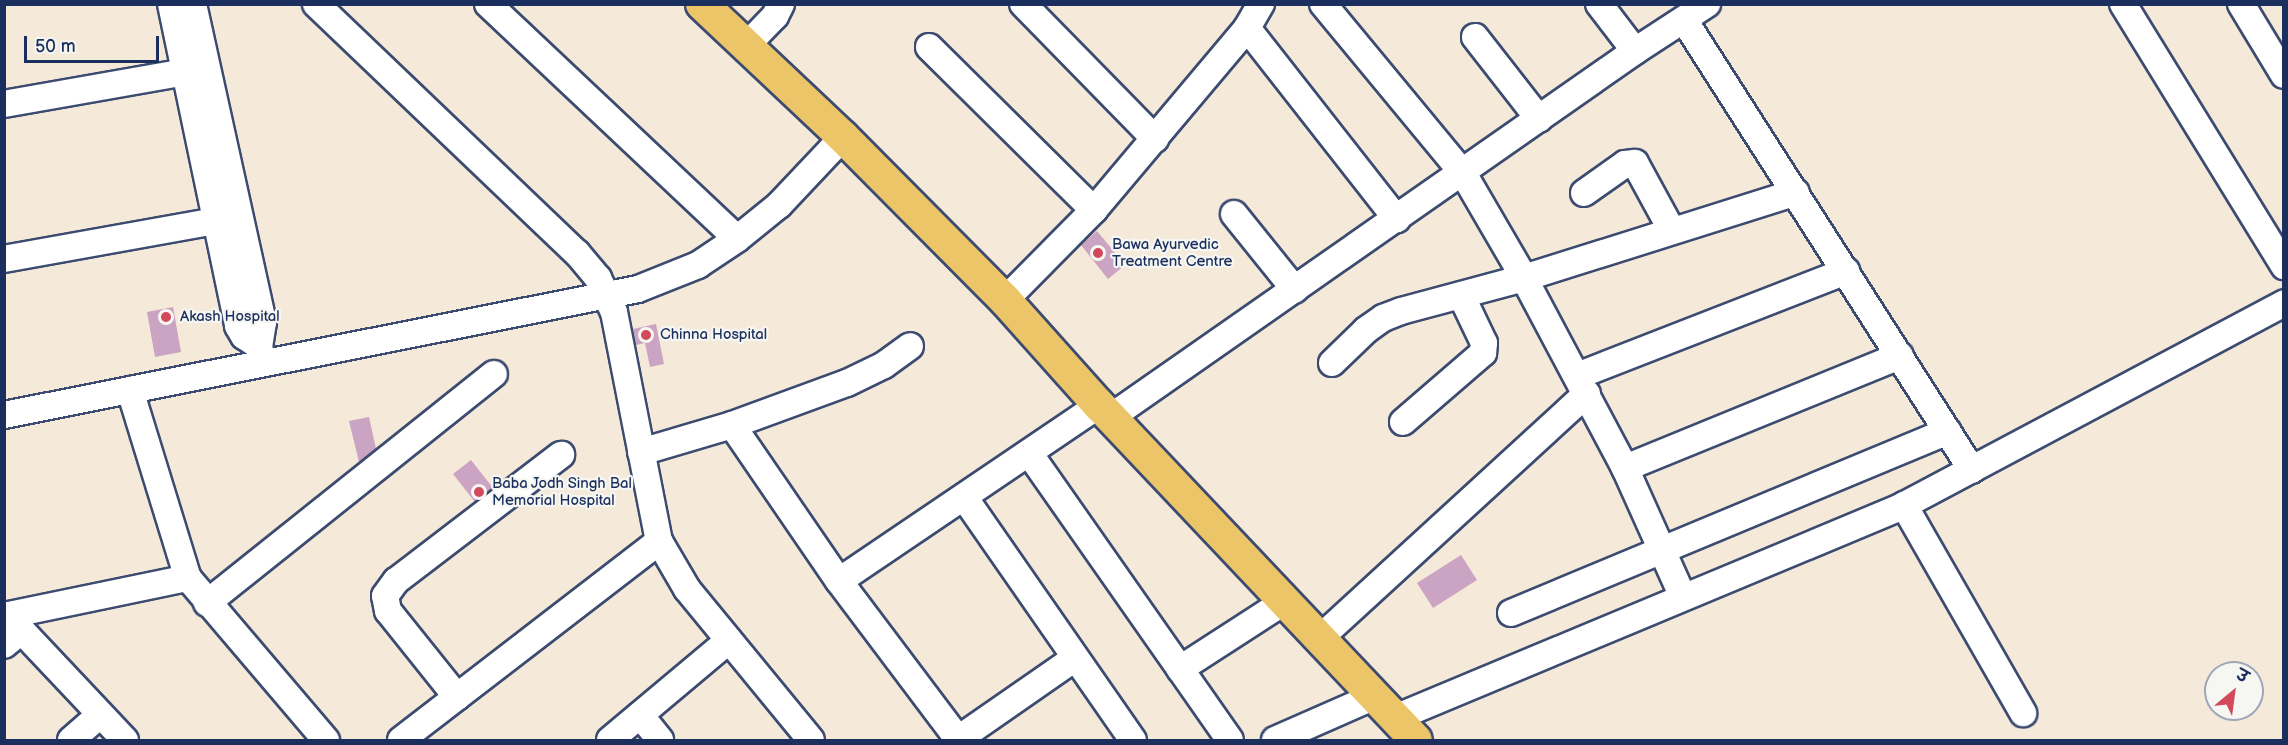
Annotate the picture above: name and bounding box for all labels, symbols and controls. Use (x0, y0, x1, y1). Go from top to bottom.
scale bar (27, 24, 162, 62)
text: 50 m (35, 36, 76, 57)
place label: Bawa Ayurvedic Treatment Centre (1112, 235, 1232, 270)
marker: Bawa Ayurvedic Treatment Centre (1089, 244, 1107, 262)
marker: Akash Hospital (157, 308, 175, 326)
place label: Akash Hospital (180, 308, 280, 326)
marker: Chinna Hospital (637, 326, 655, 344)
place label: Chinna Hospital (660, 326, 767, 344)
place label: Baba Jodh Singh Bal Memorial Hospital (492, 474, 633, 509)
marker: Baba Jodh Singh Bal Memorial Hospital (470, 483, 488, 501)
north arrow (2204, 661, 2264, 721)
text: उ (2233, 666, 2251, 687)

